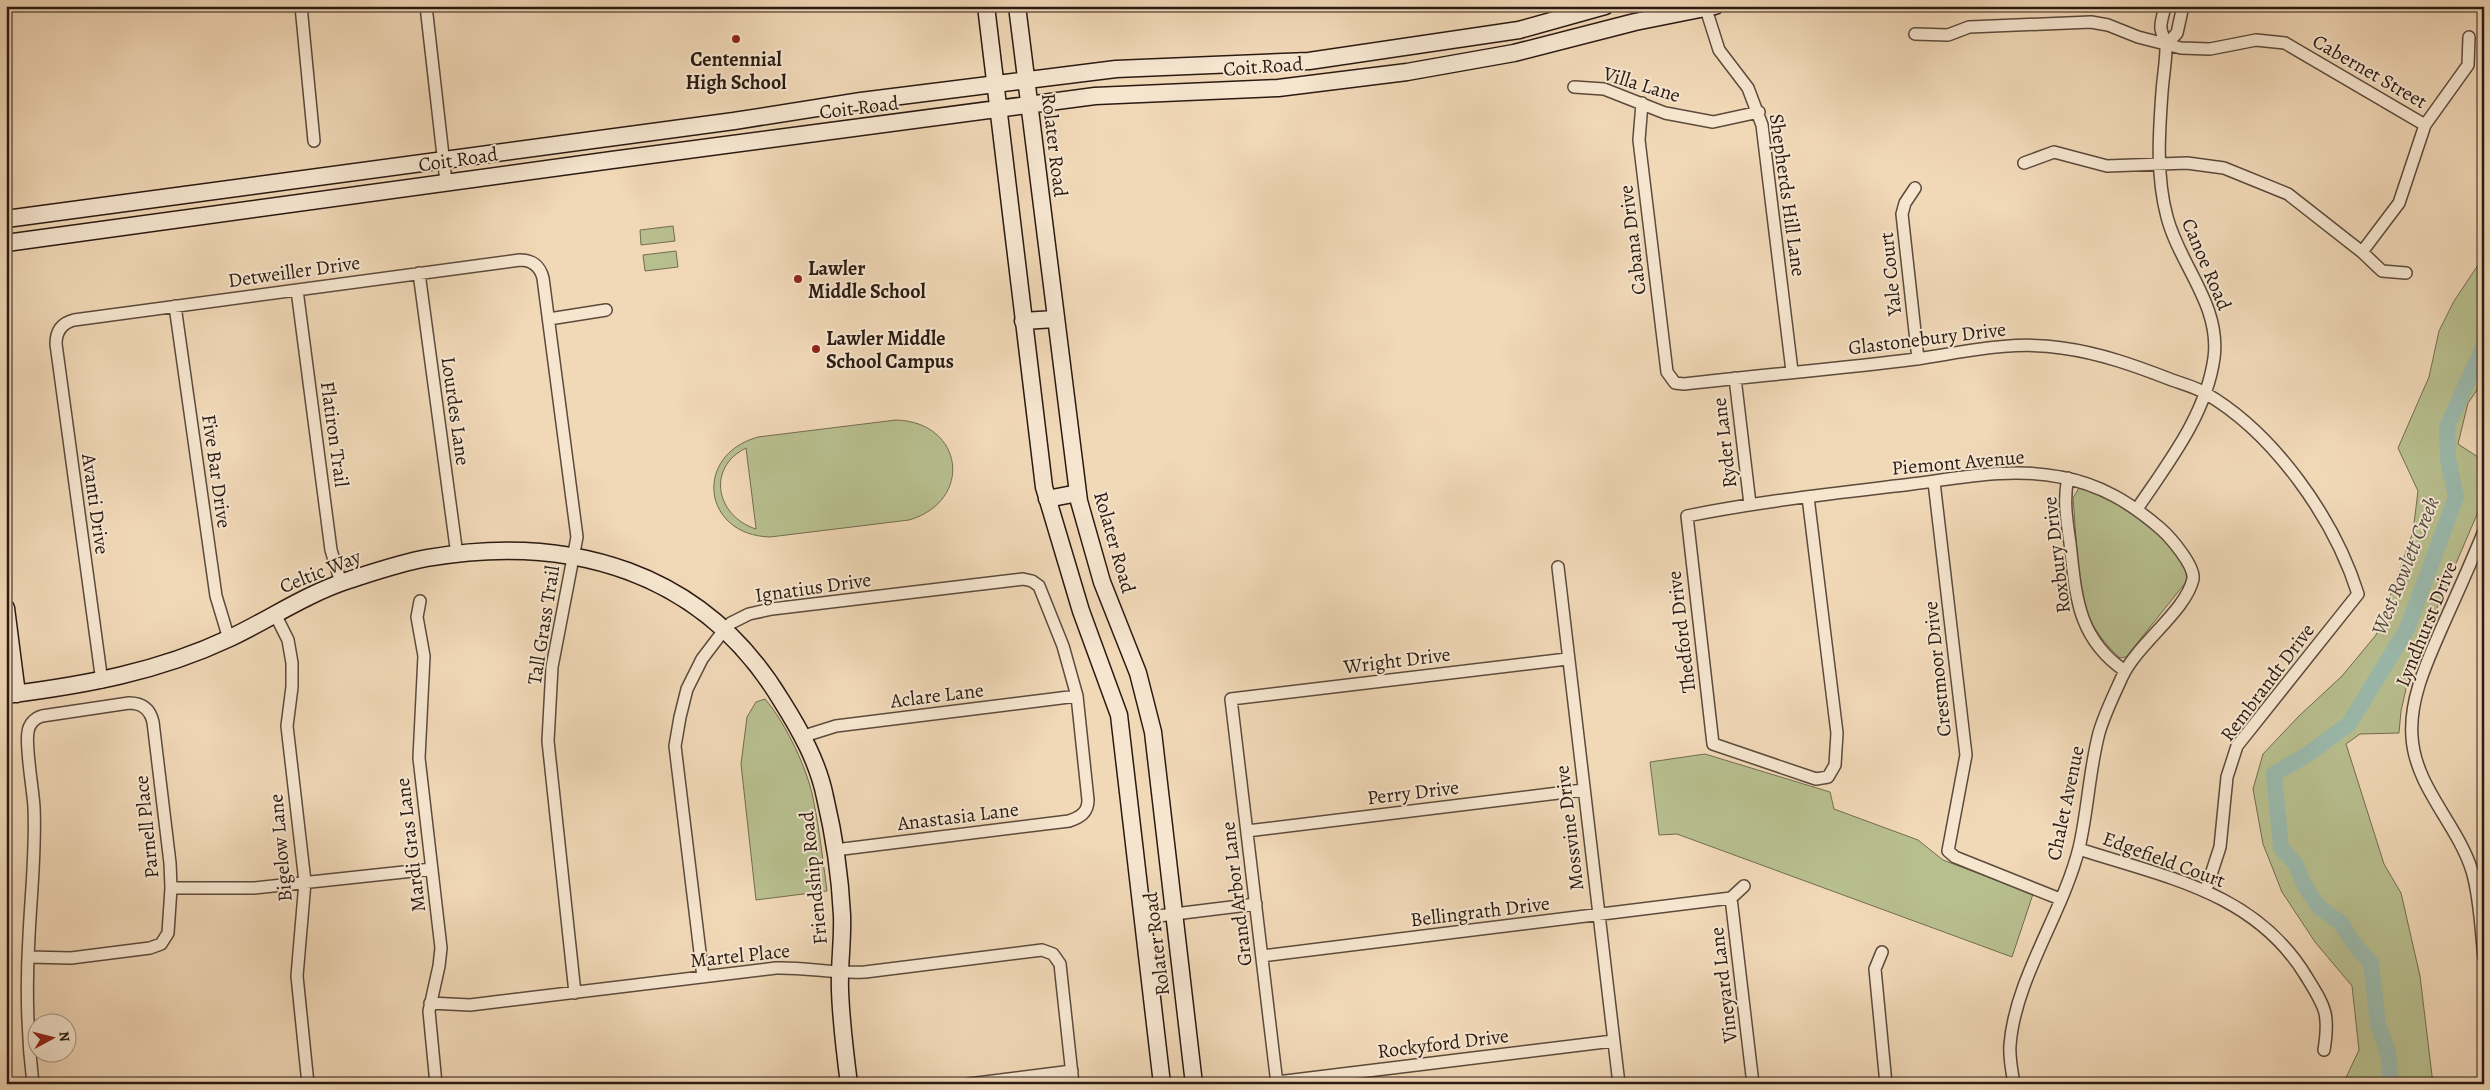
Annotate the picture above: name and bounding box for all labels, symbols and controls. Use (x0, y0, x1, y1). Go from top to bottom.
street label: Cabernet Street (2307, 28, 2432, 115)
marker: Centennial High School (730, 33, 742, 45)
place label: Centennial High School (686, 46, 787, 96)
street label: Coit Road (1222, 50, 1304, 83)
street label: Villa Lane (1599, 60, 1684, 109)
street label: Coit Road (818, 89, 901, 126)
street label: Rolater Road (1035, 92, 1074, 199)
street label: Shepherds Hill Lane (1763, 112, 1812, 278)
street label: Coit Road (417, 141, 500, 178)
street label: Cabana Drive (1612, 183, 1653, 296)
street label: Canoe Road (2175, 214, 2238, 314)
street label: Yale Court (1873, 230, 1908, 318)
street label: Detweiller Drive (226, 249, 362, 294)
place label: Lawler Middle School (808, 255, 927, 305)
marker: Lawler Middle School (792, 273, 804, 285)
street label: Glastonebury Drive (1847, 315, 2007, 362)
place label: Lawler Middle School Campus (826, 325, 954, 375)
marker: Lawler Middle School Campus (810, 343, 822, 355)
street label: Lourdes Lane (435, 355, 476, 467)
street label: Flatiron Trail (314, 379, 355, 489)
street label: Ryder Lane (1706, 396, 1743, 490)
street label: Five Bar Drive (195, 412, 238, 530)
street label: Piemont Avenue (1891, 443, 2026, 482)
street label: Avanti Drive (75, 451, 116, 556)
street label: Rolater Road (1087, 488, 1142, 596)
water label: West Rowlett Creek (2365, 493, 2445, 639)
street label: Roxbury Drive (2036, 495, 2077, 615)
street label: Celtic Way (275, 543, 366, 600)
street label: Lyndhurst Drive (2389, 557, 2464, 691)
street label: Tall Grass Trail (521, 563, 566, 687)
street label: Ignatius Drive (753, 566, 873, 609)
street label: Thedford Drive (1661, 569, 1702, 695)
street label: Crestmoor Drive (1917, 600, 1958, 738)
street label: Rembrandt Drive (2214, 618, 2321, 747)
street label: Wright Drive (1341, 641, 1452, 681)
street label: Aclare Lane (888, 676, 985, 715)
street label: Chalet Avenue (2040, 743, 2091, 863)
street label: Mossvine Drive (1548, 764, 1591, 892)
street label: Perry Drive (1366, 773, 1461, 812)
street label: Parnell Place (128, 774, 165, 880)
street label: Mardi Gras Lane (389, 776, 432, 914)
street label: Bigelow Lane (262, 793, 299, 903)
street label: Anastasia Lane (895, 796, 1020, 837)
street label: Friendship Road (793, 809, 834, 946)
street label: Grand Arbor Lane (1214, 820, 1259, 968)
street label: Edgefield Court (2099, 825, 2229, 894)
street label: Rolater Road (1137, 890, 1176, 997)
street label: Bellingrath Drive (1409, 890, 1551, 933)
street label: Vineyard Lane (1703, 925, 1744, 1045)
street label: Martel Place (689, 937, 791, 974)
north arrow (28, 1012, 78, 1062)
street label: Rockyford Drive (1376, 1022, 1510, 1065)
text: N (54, 1030, 74, 1043)

